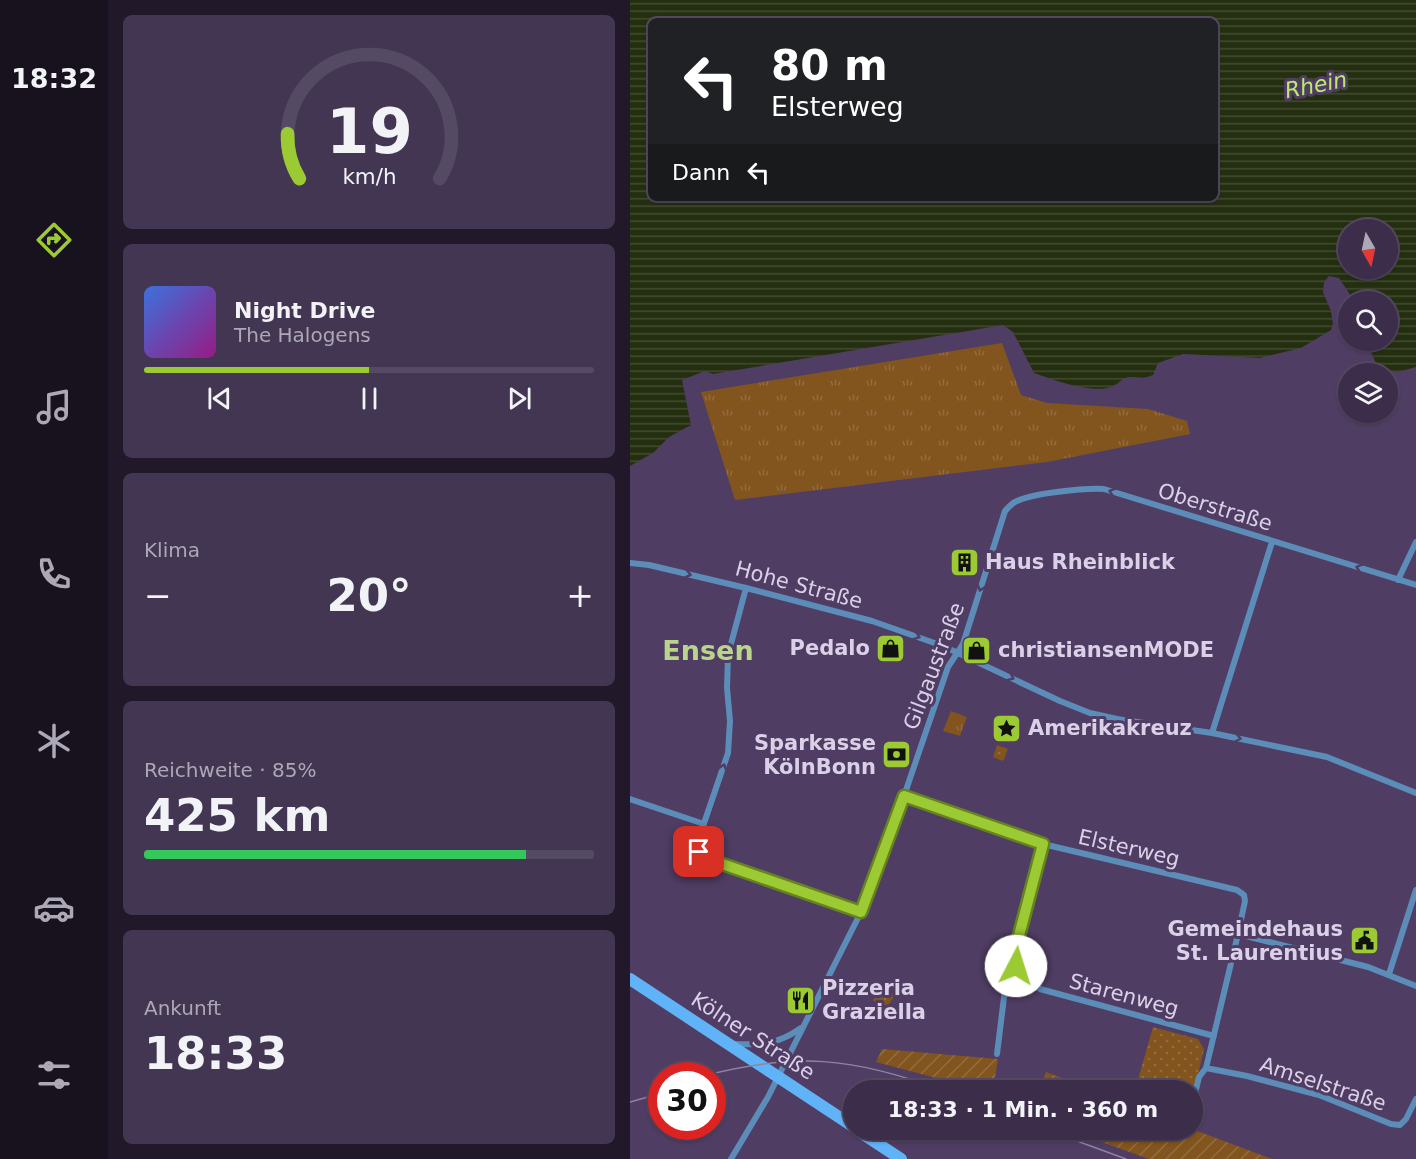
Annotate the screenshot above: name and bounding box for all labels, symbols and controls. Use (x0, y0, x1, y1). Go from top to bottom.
text: 80 m (771, 41, 888, 90)
icon: left (672, 42, 750, 120)
text: 18:32 (11, 63, 97, 94)
water label: Rhein (1283, 67, 1349, 103)
text: Elsterweg (771, 91, 904, 122)
text: 19 (326, 95, 412, 168)
icon: left (742, 156, 775, 189)
text: Dann (672, 160, 730, 185)
text: km/h (342, 164, 396, 189)
icon: directions (33, 219, 75, 261)
north arrow (1338, 219, 1398, 279)
map controls (1338, 219, 1398, 423)
button: search (1338, 291, 1398, 351)
text: Night Drive (234, 298, 375, 323)
text: The Halogens (234, 323, 371, 347)
button: layers (1338, 363, 1398, 423)
icon: previous (203, 382, 236, 415)
icon: pause (353, 382, 386, 415)
icon: next (503, 382, 536, 415)
icon: music (33, 386, 75, 428)
street label: Oberstraße (1155, 478, 1275, 536)
one-way arrow (1109, 487, 1119, 500)
text: Klima (144, 538, 200, 562)
building icon: Haus Rheinblick (948, 546, 980, 578)
place label: Haus Rheinblick (985, 550, 1176, 574)
icon: phone (33, 553, 75, 595)
street label: Hohe Straße (733, 556, 865, 614)
one-way arrow (1355, 563, 1366, 575)
one-way arrow (682, 567, 692, 580)
text: 20° (326, 569, 412, 622)
text: − (144, 576, 172, 615)
text: + (566, 576, 594, 615)
one-way arrow (976, 581, 988, 592)
street label: Gilgaustraße (899, 599, 969, 733)
one-way arrow (910, 629, 921, 641)
shop icon: Pedalo (875, 632, 907, 664)
shop icon: christiansenMODE (961, 634, 993, 666)
district label: Ensen (662, 635, 754, 666)
place label: Pedalo (790, 636, 870, 660)
place label: christiansenMODE (998, 638, 1214, 662)
one-way arrow (1003, 670, 1014, 682)
place icon: Amerikakreuz (991, 712, 1023, 744)
place label: Amerikakreuz (1028, 716, 1192, 740)
icon: climate (33, 720, 75, 762)
place label: Sparkasse KölnBonn (754, 731, 876, 779)
one-way arrow (1232, 731, 1242, 744)
bank icon: Sparkasse KölnBonn (881, 739, 913, 771)
text: Reichweite · 85% (144, 758, 316, 782)
one-way arrow (715, 763, 728, 774)
text: 425 km (144, 789, 330, 842)
street label: Elsterweg (1076, 825, 1182, 871)
pin (673, 826, 724, 877)
icon: arrive (682, 835, 715, 868)
icon: car (33, 887, 75, 929)
place label: Gemeindehaus St. Laurentius (1167, 917, 1343, 965)
public building icon: Gemeindehaus St. Laurentius (1348, 925, 1380, 957)
position arrow (984, 934, 1048, 998)
street label: Starenweg (1067, 969, 1181, 1021)
place label: Pizzeria Graziella (822, 976, 926, 1024)
restaurant icon: Pizzeria Graziella (785, 984, 817, 1016)
street label: Kölner Straße (687, 987, 819, 1085)
text: Ankunft (144, 996, 221, 1020)
text: 18:33 (144, 1027, 287, 1080)
street label: Amselstraße (1257, 1052, 1389, 1116)
icon: filters (33, 1054, 75, 1096)
speed limit sign: 30 (648, 1062, 726, 1140)
text: 18:33 · 1 Min. · 360 m (888, 1097, 1158, 1122)

